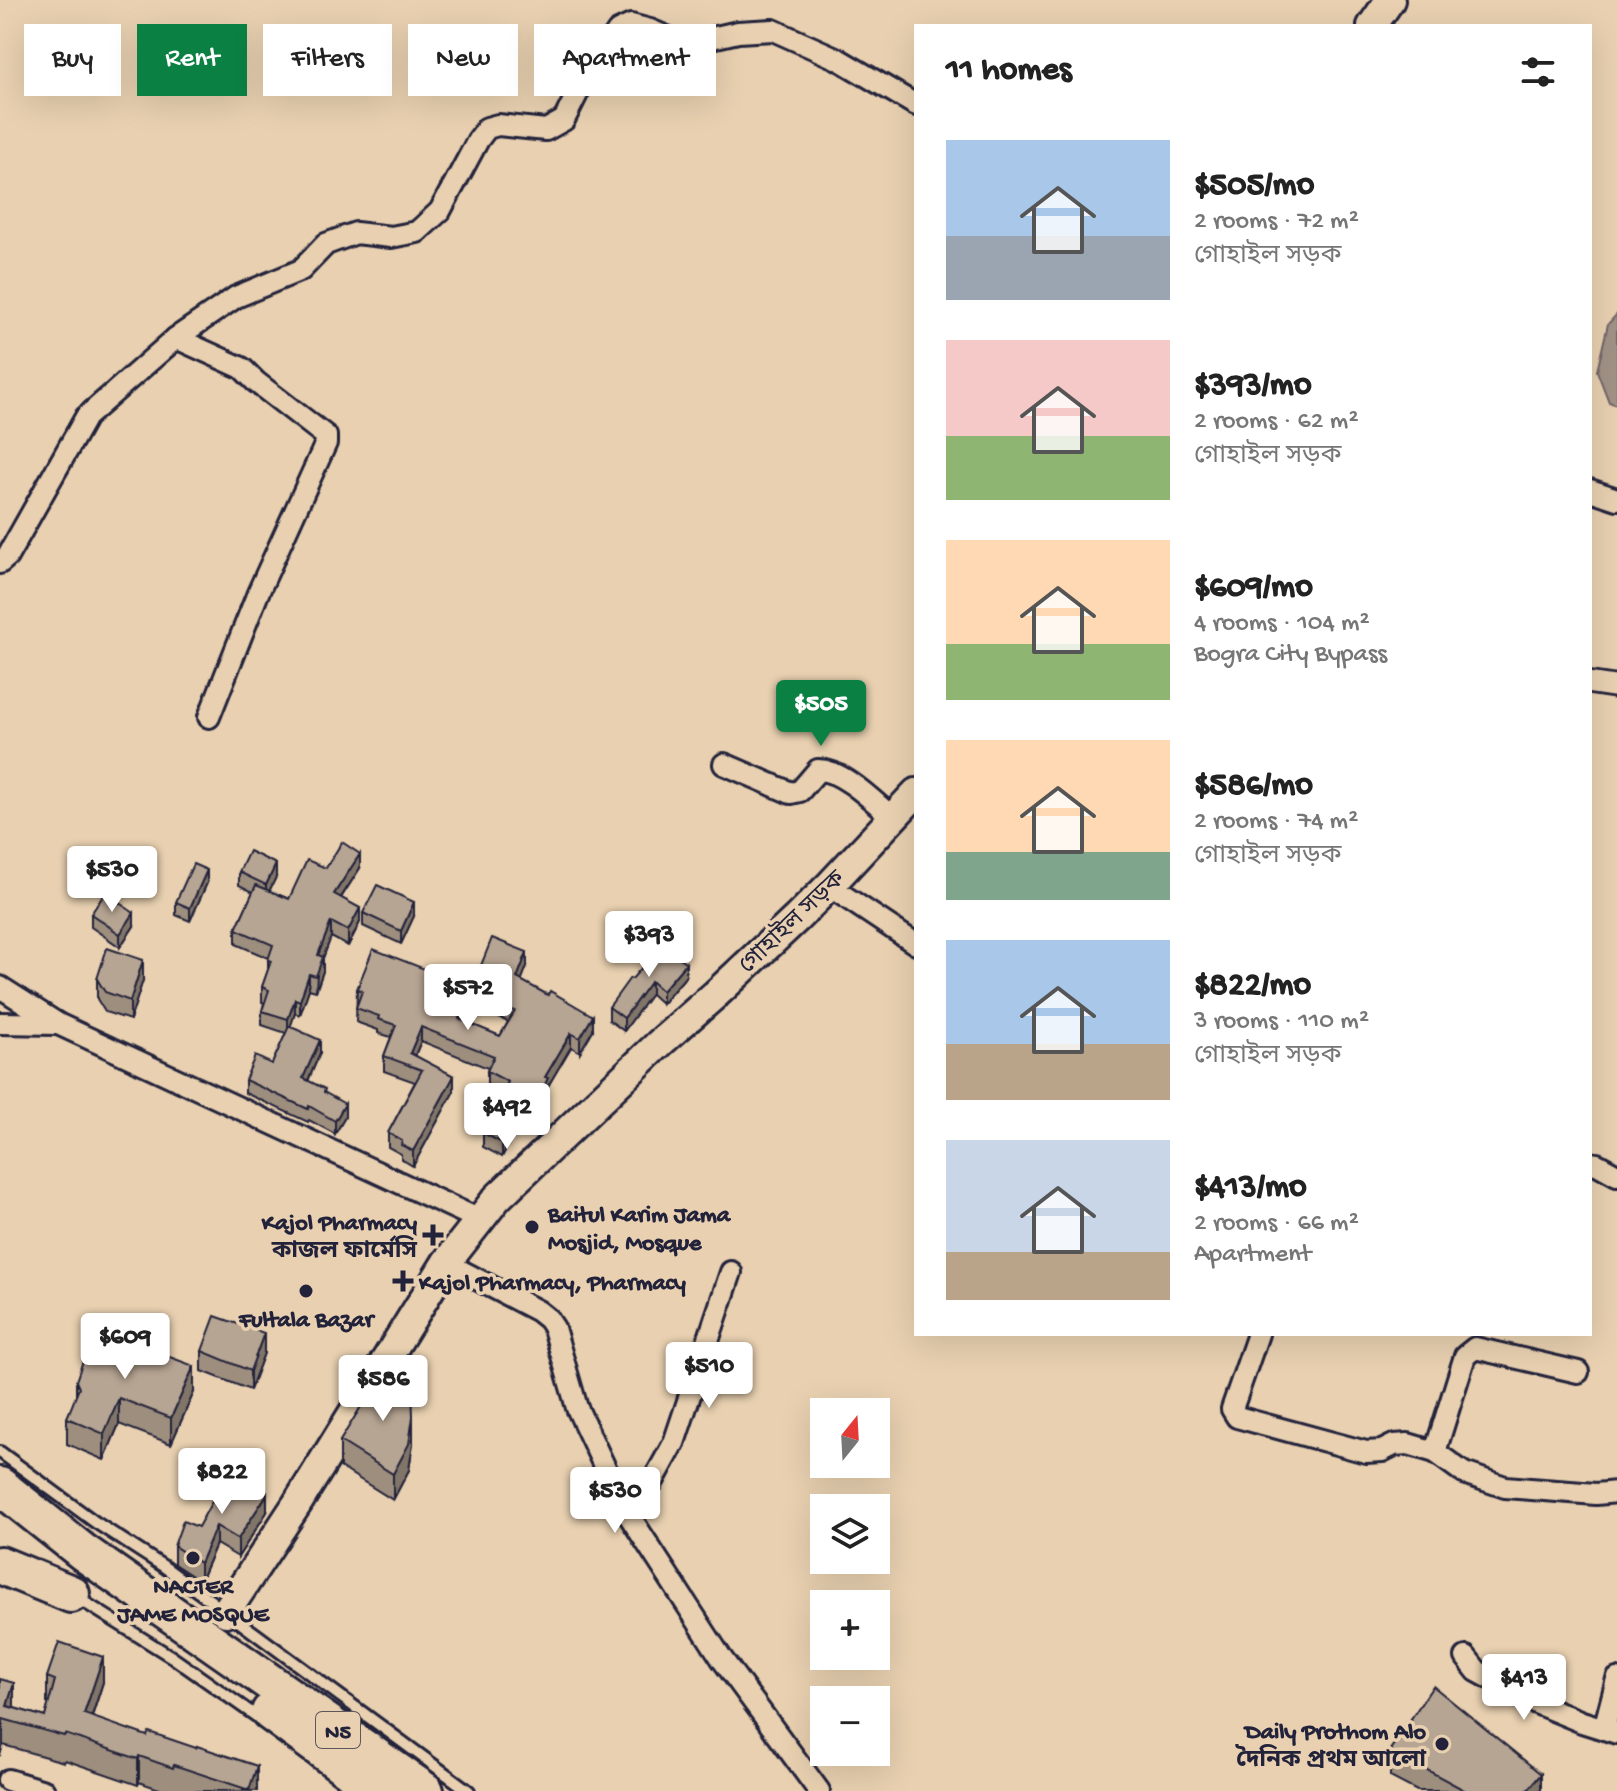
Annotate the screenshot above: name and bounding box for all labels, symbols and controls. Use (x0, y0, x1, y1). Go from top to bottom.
chip: Buy (24, 24, 121, 96)
chip: Rent (137, 24, 247, 96)
chip: Filters (263, 24, 392, 96)
chip: New (408, 24, 518, 96)
chip: Apartment (534, 24, 716, 96)
icon: filters (1516, 50, 1560, 94)
text: 11 homes (946, 52, 1072, 92)
text: $505/mo (1194, 167, 1314, 207)
icon: home (1010, 172, 1106, 268)
text: 2 rooms · 72 m² (1194, 207, 1359, 238)
text: গোহাইল সড়ক (1194, 242, 1342, 273)
text: $393/mo (1194, 367, 1312, 407)
icon: home (1010, 372, 1106, 468)
text: 2 rooms · 62 m² (1194, 407, 1358, 438)
text: গোহাইল সড়ক (1194, 442, 1342, 473)
text: $609/mo (1194, 569, 1313, 609)
icon: home (1010, 572, 1106, 668)
text: 4 rooms · 104 m² (1194, 609, 1370, 640)
text: Bogra City Bypass (1194, 640, 1387, 671)
pin: $505 (774, 680, 868, 748)
text: $505 (794, 690, 848, 721)
text: $586/mo (1194, 767, 1313, 807)
icon: home (1010, 772, 1106, 868)
text: 2 rooms · 74 m² (1194, 807, 1358, 838)
text: গোহাইল সড়ক (1194, 842, 1342, 873)
pin: $530 (65, 846, 159, 914)
text: $530 (85, 856, 139, 887)
street label: গোহাইল সড়ক (732, 863, 853, 981)
pin: $393 (602, 911, 696, 979)
text: $393 (623, 921, 675, 952)
pin: $572 (421, 964, 515, 1032)
text: $822/mo (1194, 967, 1311, 1007)
icon: home (1010, 972, 1106, 1068)
text: $572 (442, 974, 494, 1005)
text: 3 rooms · 110 m² (1194, 1007, 1369, 1038)
text: গোহাইল সড়ক (1194, 1042, 1342, 1073)
pin: $492 (460, 1083, 554, 1151)
text: $492 (482, 1093, 532, 1124)
text: $413/mo (1194, 1169, 1307, 1209)
icon: home (1010, 1172, 1106, 1268)
place label: Baitul Karim Jama Mosjid, Mosque (547, 1202, 732, 1259)
text: 2 rooms · 66 m² (1194, 1209, 1359, 1240)
place label: Kajol Pharmacy কাজল ফার্মেসি (261, 1210, 418, 1267)
marker: Baitul Karim Jama Mosjid, Mosque (523, 1218, 541, 1236)
marker: Kajol Pharmacy কাজল ফার্মেসি (424, 1226, 442, 1244)
text: Apartment (1194, 1240, 1311, 1271)
place label: Kajol Pharmacy, Pharmacy (418, 1270, 686, 1299)
marker: Kajol Pharmacy, Pharmacy (394, 1272, 412, 1290)
marker: Fultala Bazar (297, 1282, 315, 1300)
place label: Fultala Bazar (238, 1307, 376, 1336)
pin: $609 (78, 1313, 172, 1381)
text: $609 (99, 1323, 151, 1354)
pin: $510 (662, 1342, 756, 1410)
text: $510 (684, 1352, 734, 1383)
pin: $586 (336, 1355, 430, 1423)
text: $586 (357, 1365, 409, 1396)
north arrow (810, 1398, 890, 1478)
map controls (810, 1398, 890, 1766)
pin: $822 (175, 1448, 269, 1516)
text: $822 (196, 1458, 248, 1489)
pin: $530 (568, 1467, 662, 1535)
text: $530 (588, 1477, 642, 1508)
button: layers (810, 1494, 890, 1574)
marker: NACTER JAME MOSQUE (184, 1549, 202, 1567)
place label: NACTER JAME MOSQUE (116, 1574, 271, 1631)
button: + (810, 1590, 890, 1670)
pin: $413 (1477, 1654, 1571, 1722)
text: $413 (1500, 1664, 1548, 1695)
button: − (810, 1686, 890, 1766)
road number: N5 (316, 1712, 360, 1748)
place label: Daily Prothom Alo দৈনিক প্রথম আলো (1235, 1719, 1427, 1776)
marker: Daily Prothom Alo দৈনিক প্রথম আলো (1433, 1735, 1451, 1753)

